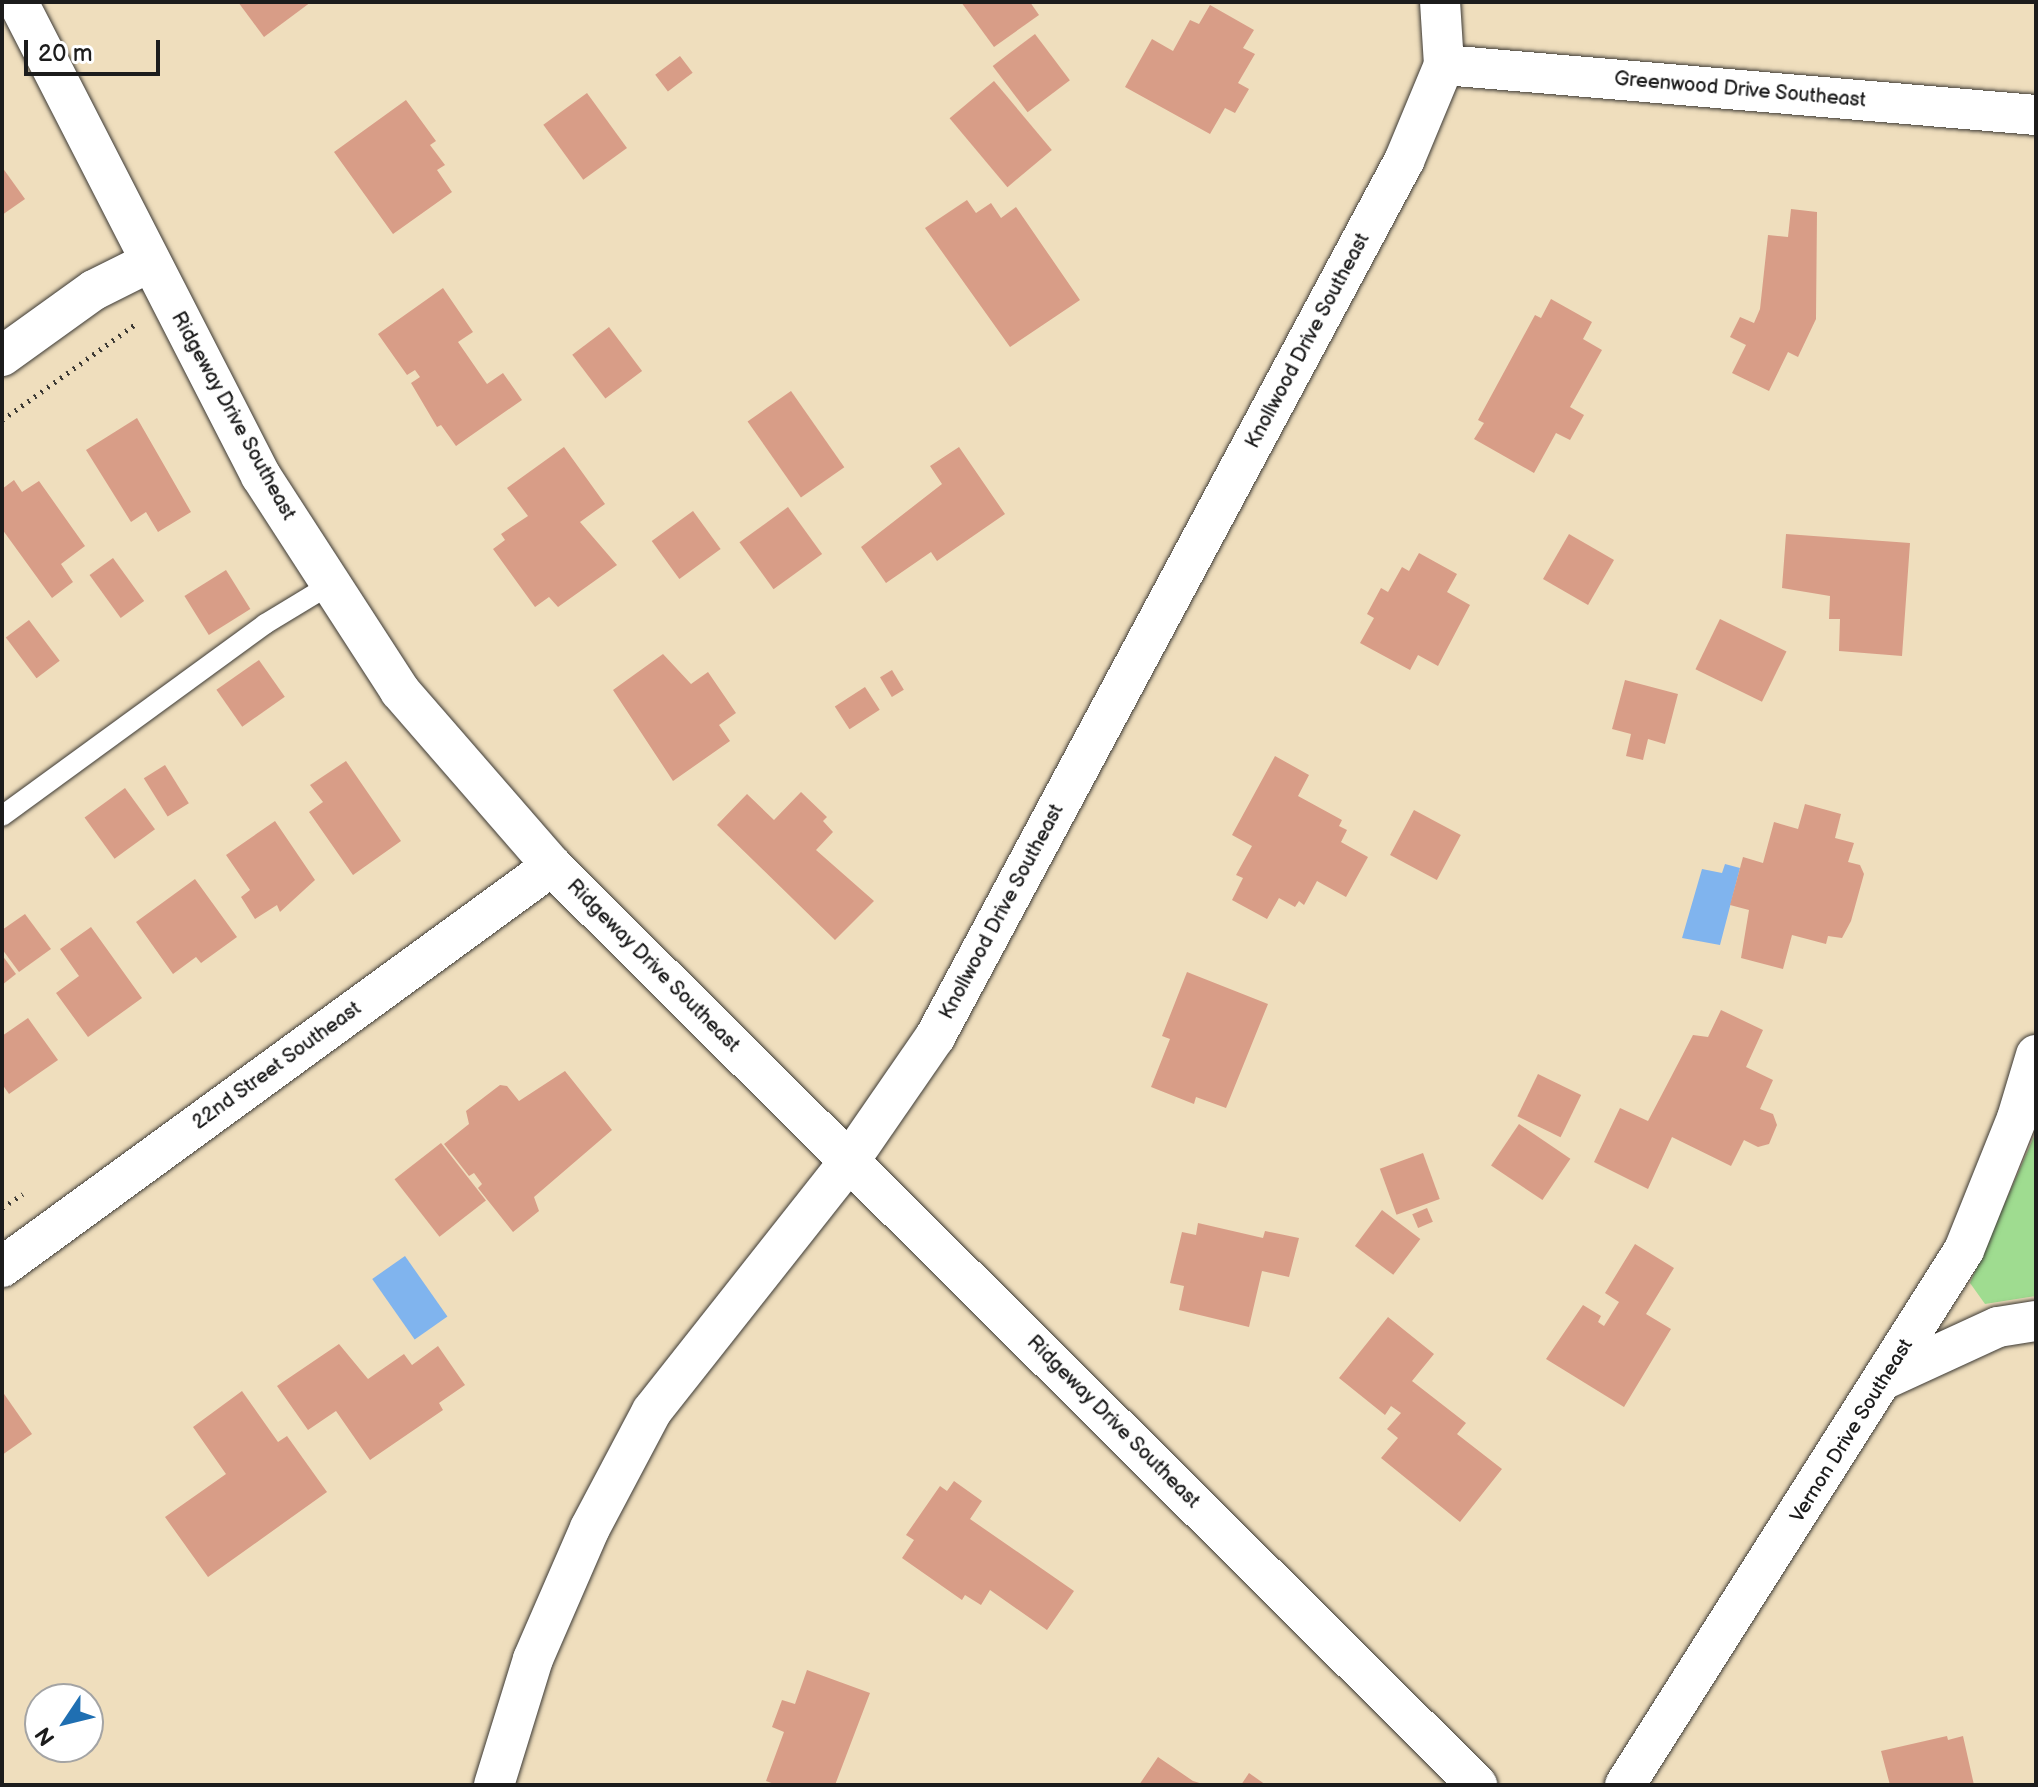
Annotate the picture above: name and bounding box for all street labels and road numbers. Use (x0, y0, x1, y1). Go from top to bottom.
street label: Greenwood Drive Southeast (1613, 67, 1867, 113)
street label: Knollwood Drive Southeast (1241, 229, 1375, 453)
street label: Ridgeway Drive Southeast (165, 307, 301, 525)
street label: Knollwood Drive Southeast (935, 800, 1069, 1024)
street label: Ridgeway Drive Southeast (561, 874, 745, 1058)
street label: 22nd Street Southeast (188, 997, 366, 1135)
street label: Ridgeway Drive Southeast (1021, 1330, 1205, 1514)
street label: Vernon Drive Southeast (1786, 1335, 1918, 1527)

